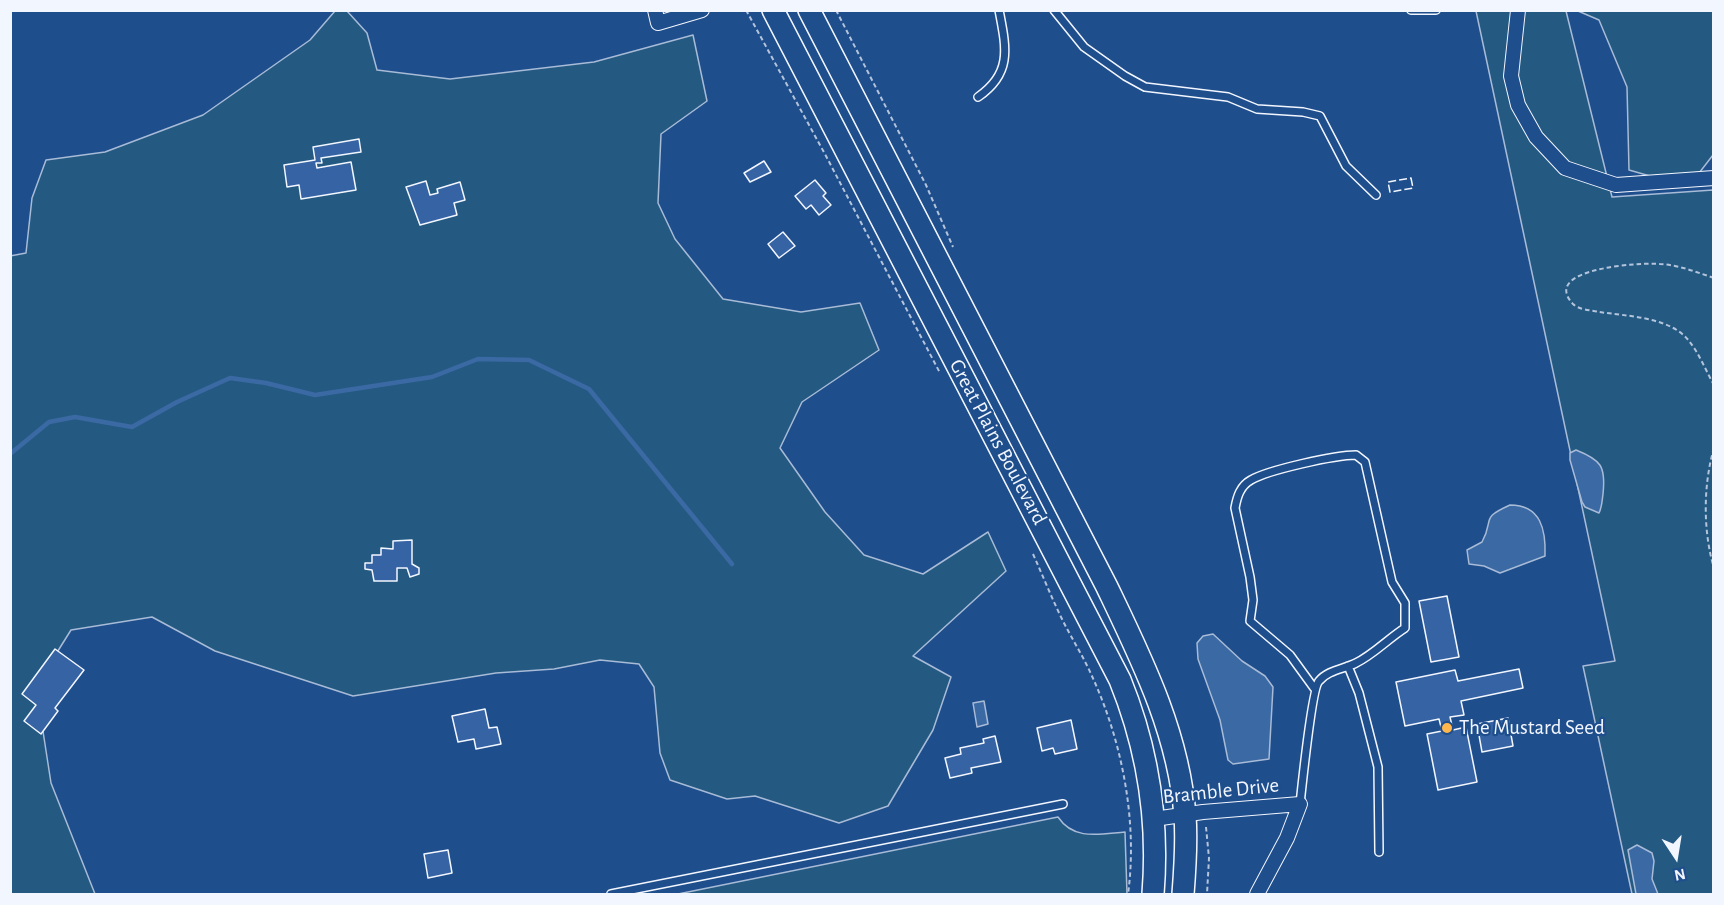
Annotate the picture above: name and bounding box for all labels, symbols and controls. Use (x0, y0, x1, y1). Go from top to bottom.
street label: Great Plains Boulevard (944, 355, 1052, 529)
place label: The Mustard Seed (1459, 715, 1605, 741)
marker: The Mustard Seed (1440, 721, 1454, 735)
street label: Bramble Drive (1162, 772, 1280, 810)
north arrow (1646, 827, 1706, 887)
text: N (1673, 866, 1687, 884)

